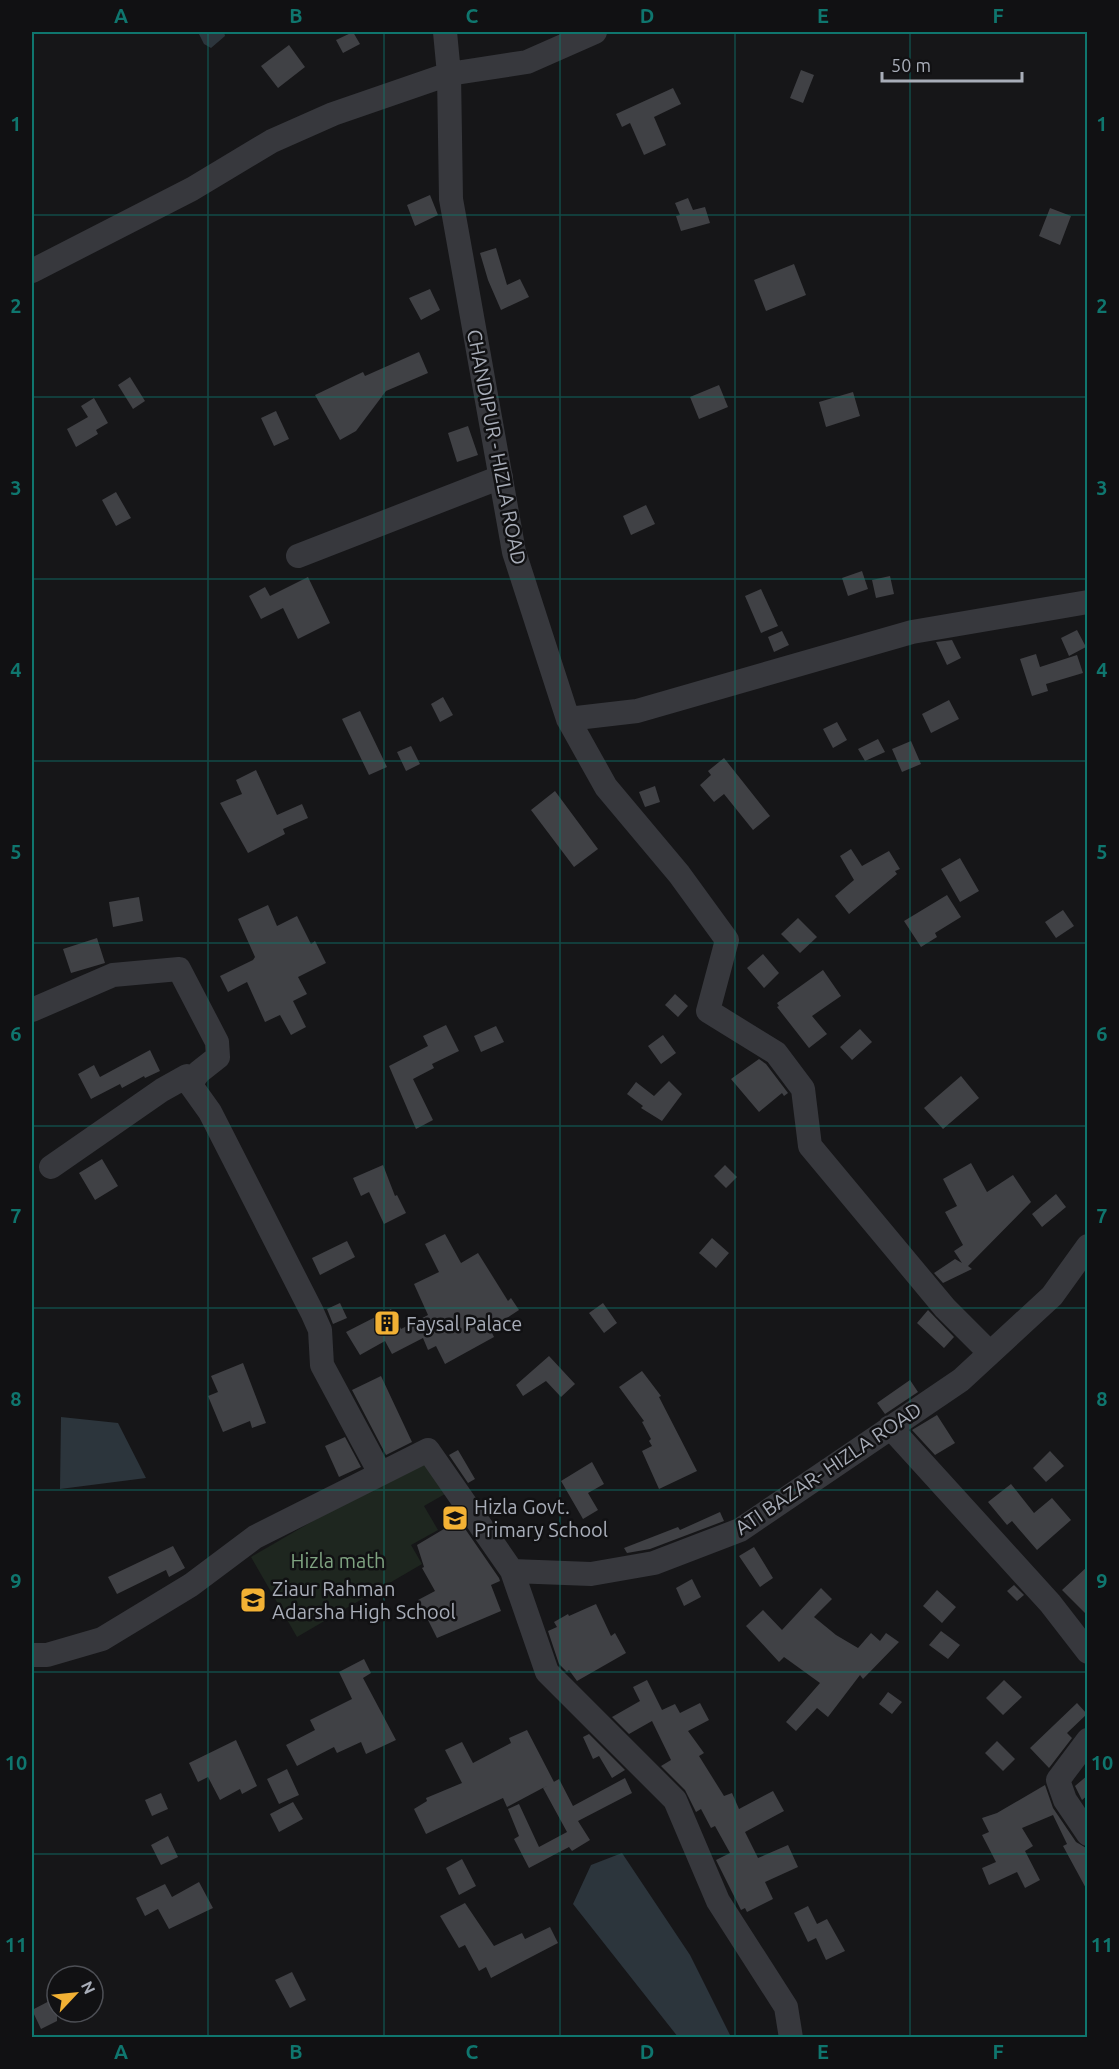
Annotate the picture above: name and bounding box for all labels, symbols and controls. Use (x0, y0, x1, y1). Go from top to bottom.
text: A (114, 4, 128, 27)
text: B (289, 4, 303, 27)
text: C (466, 4, 479, 27)
text: D (640, 4, 654, 27)
text: E (817, 4, 829, 27)
text: F (992, 4, 1004, 27)
scale bar (882, 45, 1022, 83)
text: 50 m (891, 55, 931, 75)
text: 1 (10, 112, 22, 135)
text: 1 (1096, 112, 1108, 135)
text: 2 (10, 294, 22, 317)
text: 2 (1096, 294, 1108, 317)
street label: CHANDIPUR - HIZLA ROAD (463, 327, 531, 567)
text: 3 (10, 476, 22, 499)
text: 3 (1096, 476, 1108, 499)
text: 4 (10, 658, 22, 681)
text: 4 (1096, 658, 1108, 681)
text: 5 (10, 840, 22, 863)
text: 5 (1096, 840, 1108, 863)
text: 6 (10, 1022, 22, 1045)
text: 6 (1096, 1022, 1108, 1045)
text: 7 (10, 1204, 22, 1227)
text: 7 (1096, 1204, 1108, 1227)
building icon: Faysal Palace (372, 1308, 402, 1338)
place label: Faysal Palace (406, 1312, 522, 1335)
text: 8 (10, 1387, 22, 1410)
text: 8 (1096, 1387, 1108, 1410)
street label: ATI BAZAR- HIZLA ROAD (730, 1397, 926, 1539)
place label: Hizla Govt. Primary School (474, 1495, 608, 1541)
school or university icon: Hizla Govt. Primary School (440, 1503, 470, 1533)
park label: Hizla math (291, 1549, 385, 1572)
text: 9 (10, 1569, 22, 1592)
text: 9 (1096, 1569, 1108, 1592)
place label: Ziaur Rahman Adarsha High School (272, 1577, 456, 1623)
school or university icon: Ziaur Rahman Adarsha High School (238, 1585, 268, 1615)
text: 10 (5, 1751, 27, 1774)
text: 10 (1091, 1751, 1113, 1774)
text: 11 (5, 1933, 27, 1956)
text: 11 (1091, 1933, 1113, 1956)
north arrow (45, 1964, 105, 2024)
text: N (78, 1978, 99, 1997)
text: A (114, 2040, 128, 2063)
text: B (289, 2040, 303, 2063)
text: C (466, 2040, 479, 2063)
text: D (640, 2040, 654, 2063)
text: E (817, 2040, 829, 2063)
text: F (992, 2040, 1004, 2063)

